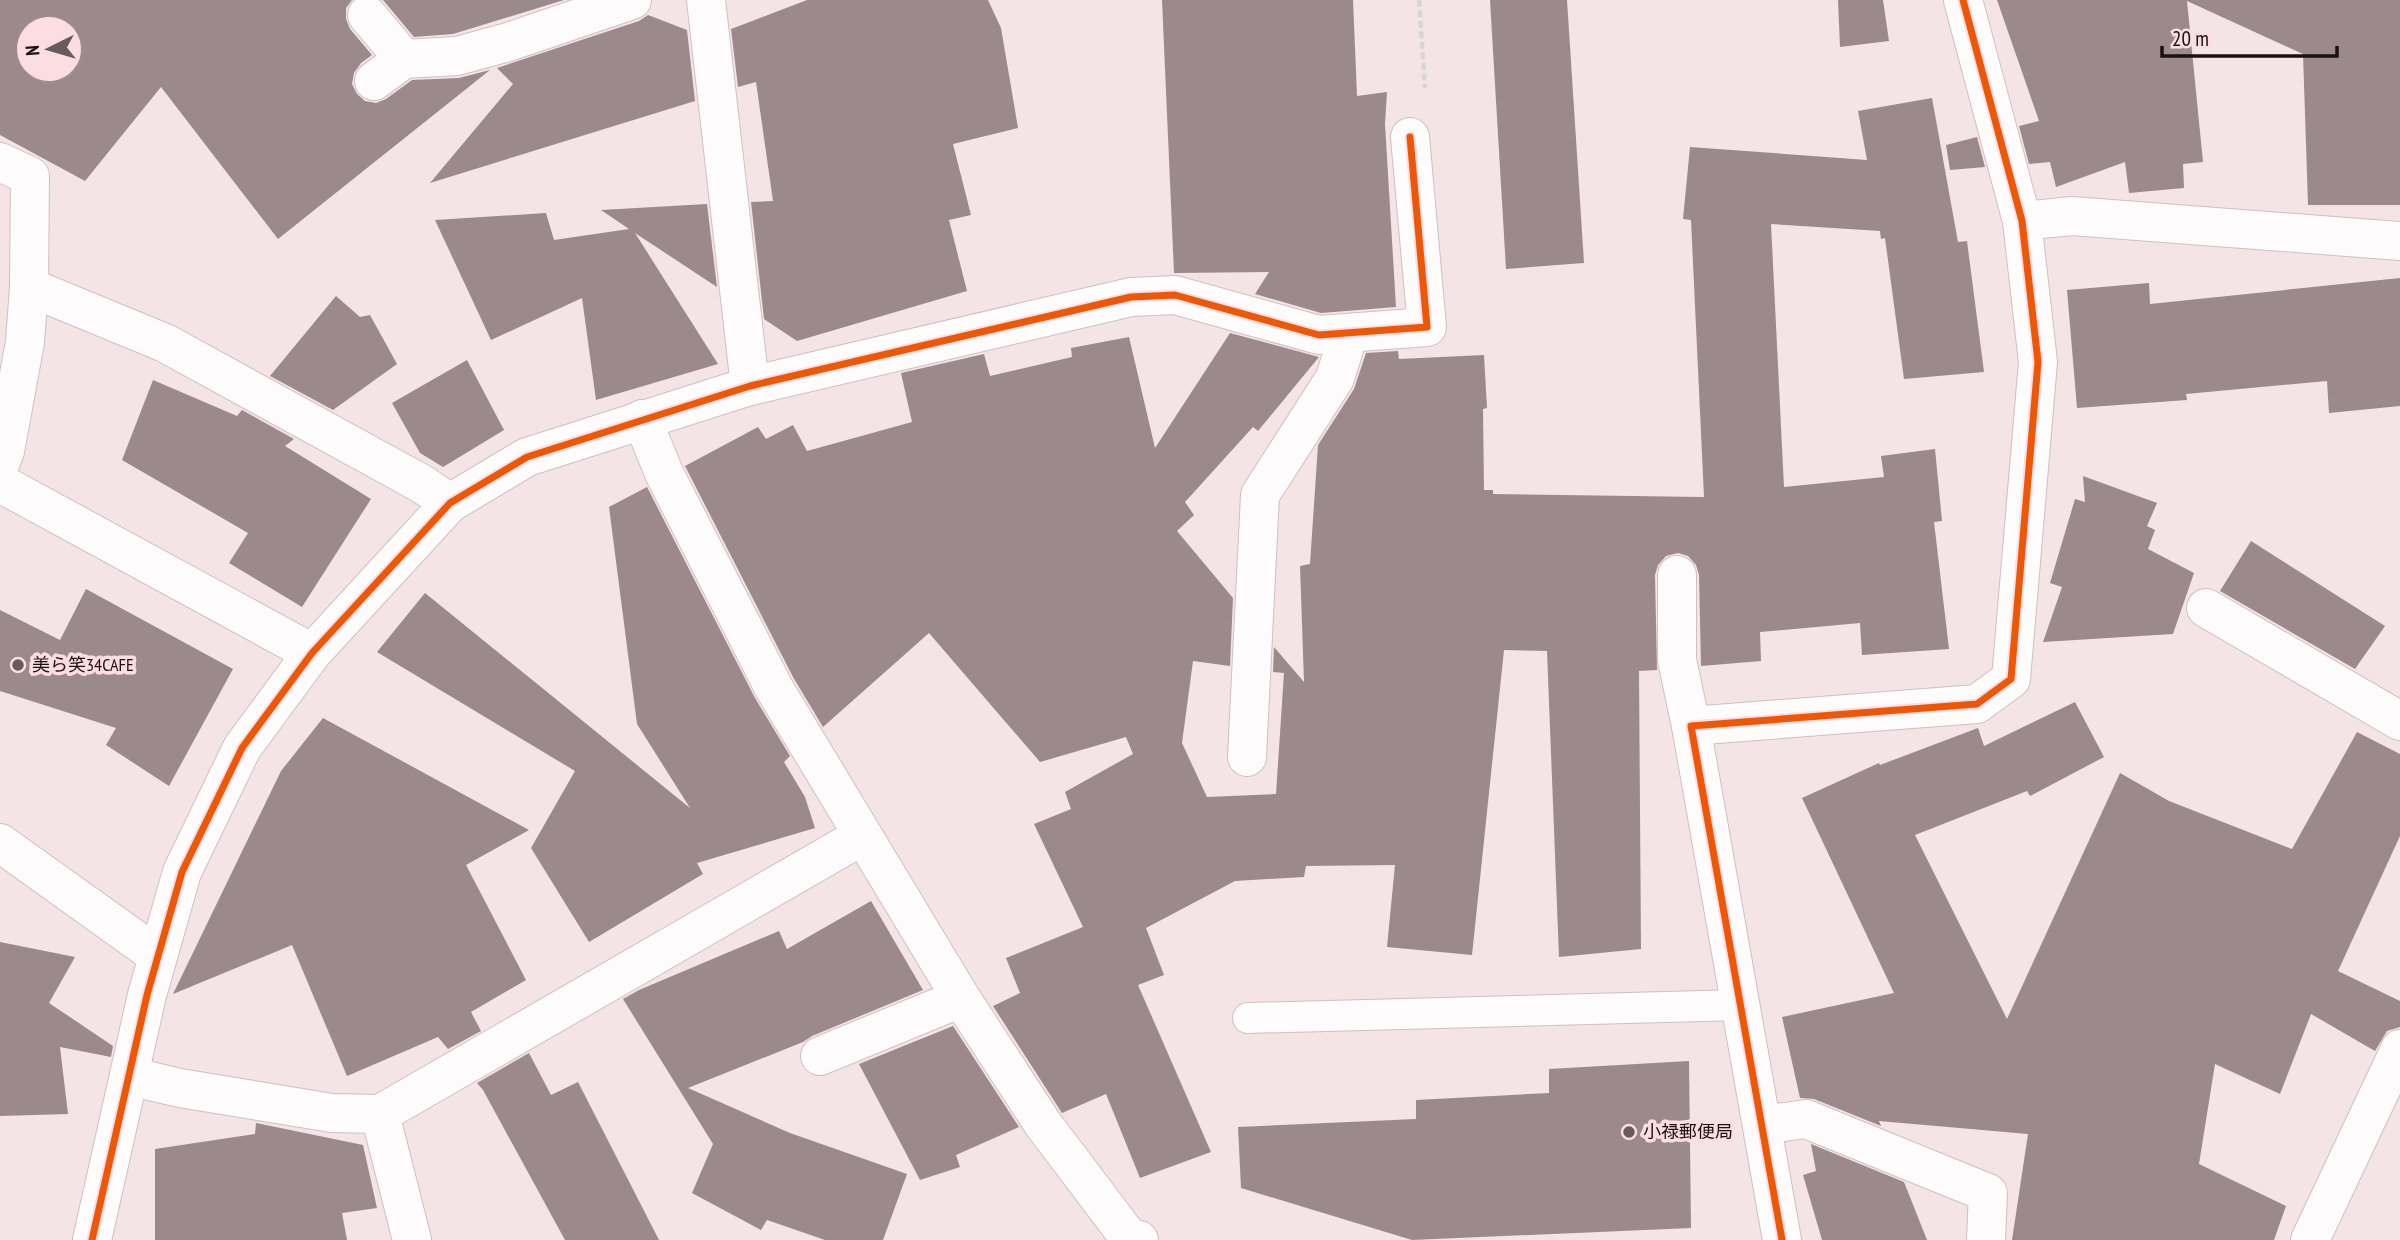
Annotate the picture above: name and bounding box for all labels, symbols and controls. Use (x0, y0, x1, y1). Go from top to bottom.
north arrow (14, 14, 84, 84)
scale bar (2162, 14, 2337, 58)
text: 20 m (2172, 25, 2209, 52)
text: N (20, 44, 44, 57)
place label: 美ら笑34CAFE (32, 653, 134, 676)
marker: 美ら笑34CAFE (10, 657, 26, 673)
place label: 小禄郵便局 (1643, 1120, 1733, 1143)
marker: 小禄郵便局 (1621, 1124, 1637, 1140)

